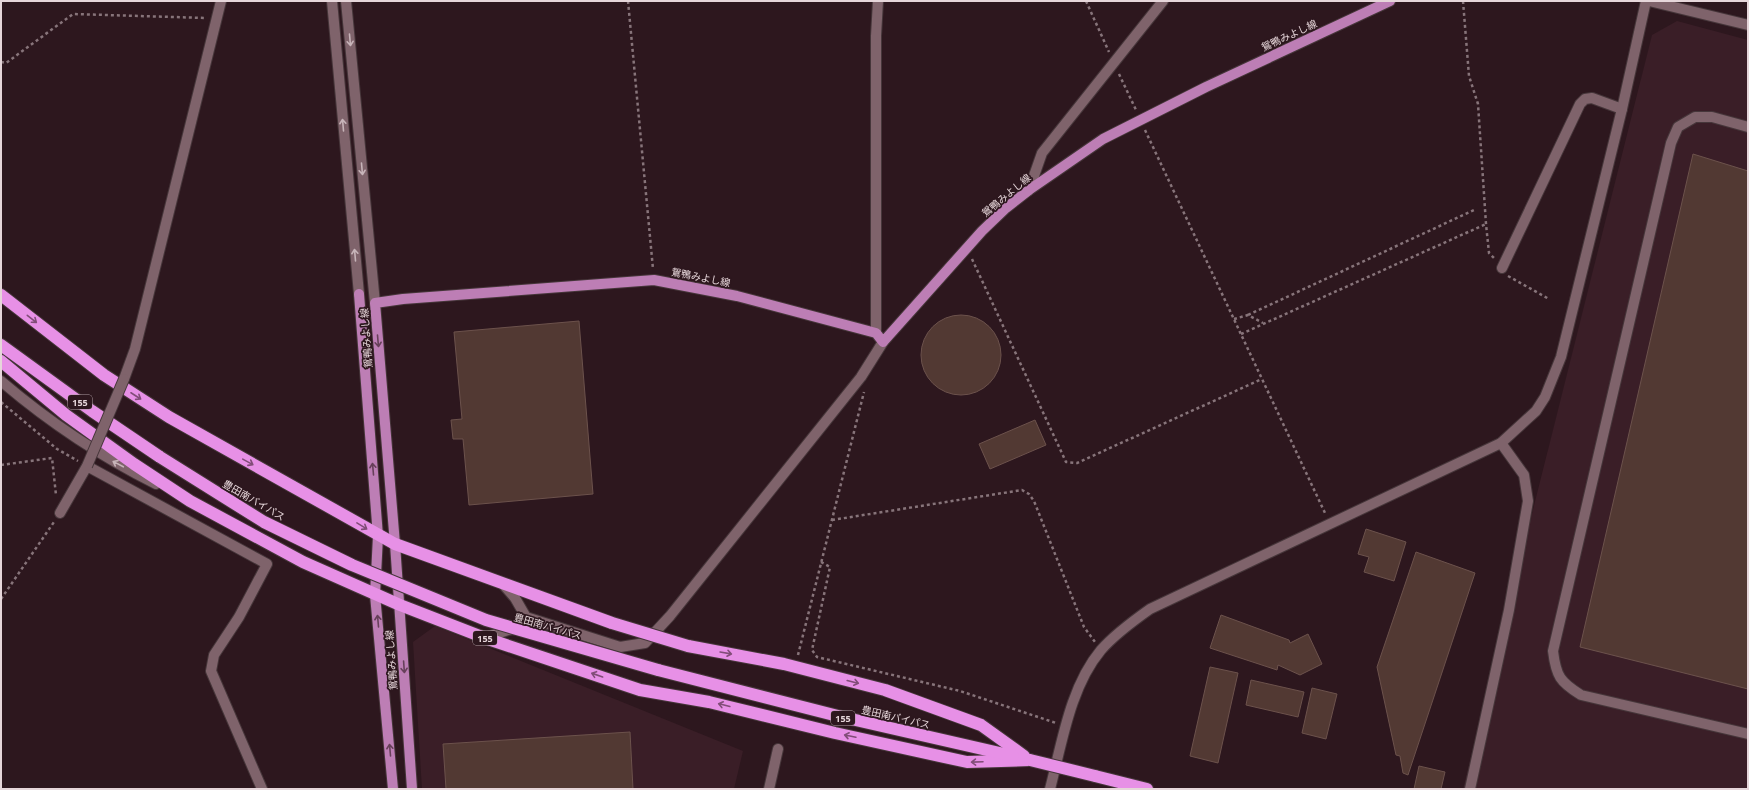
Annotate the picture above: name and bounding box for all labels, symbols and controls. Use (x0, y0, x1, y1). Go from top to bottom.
street label: 鴛鴨みよし線 (1259, 16, 1319, 54)
one-way arrow (346, 33, 354, 46)
one-way arrow (340, 119, 347, 132)
one-way arrow (358, 162, 366, 175)
street label: 鴛鴨みよし線 (979, 170, 1033, 220)
one-way arrow (352, 249, 359, 262)
street label: 鴛鴨みよし線 (670, 264, 732, 290)
street label: 鴛鴨みよし線 (357, 308, 375, 368)
one-way arrow (26, 315, 37, 323)
one-way arrow (374, 334, 381, 347)
one-way arrow (131, 392, 142, 400)
road number: 155 (68, 395, 92, 409)
one-way arrow (242, 459, 254, 466)
one-way arrow (112, 460, 124, 468)
one-way arrow (369, 463, 376, 476)
street label: 豊田南バイパス (220, 476, 288, 524)
one-way arrow (356, 522, 368, 530)
street label: 豊田南バイパス (513, 610, 583, 642)
one-way arrow (374, 615, 381, 628)
street label: 鴛鴨みよし線 (382, 630, 400, 690)
road number: 155 (473, 631, 497, 645)
one-way arrow (719, 650, 732, 658)
one-way arrow (400, 660, 407, 673)
one-way arrow (592, 671, 604, 679)
one-way arrow (846, 679, 859, 686)
one-way arrow (717, 701, 730, 709)
street label: 豊田南バイパス (860, 702, 932, 732)
road number: 155 (831, 711, 855, 725)
one-way arrow (844, 732, 857, 740)
one-way arrow (386, 744, 393, 757)
one-way arrow (971, 758, 984, 766)

